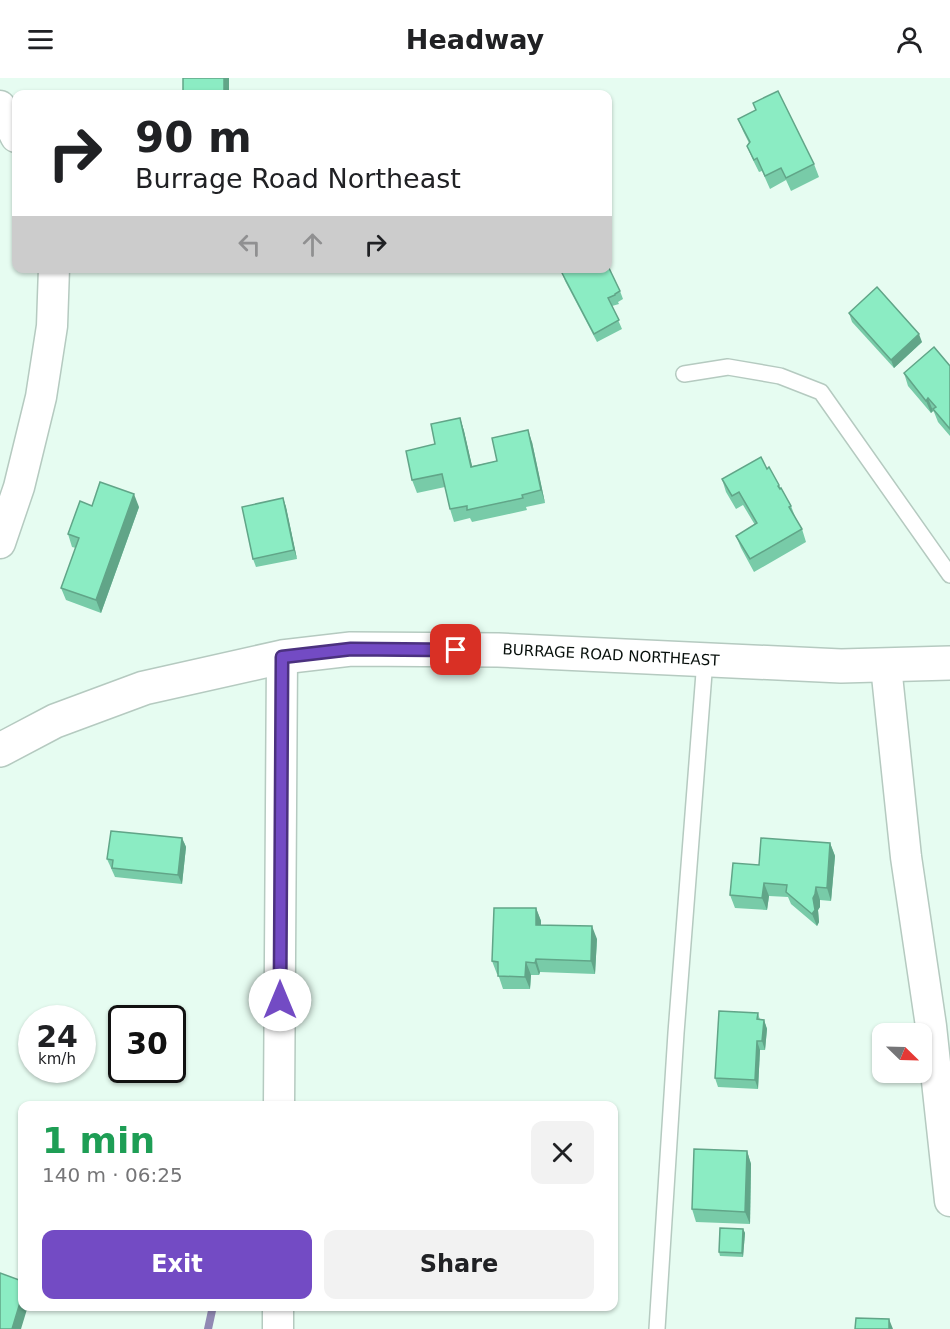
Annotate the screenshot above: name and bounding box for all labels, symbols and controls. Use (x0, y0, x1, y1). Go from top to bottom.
icon: menu (24, 23, 57, 56)
icon: person (893, 23, 926, 56)
text: Headway (406, 24, 544, 55)
text: 90 m (135, 113, 252, 162)
icon: right (36, 114, 114, 192)
text: Burrage Road Northeast (135, 163, 461, 194)
icon: left (233, 228, 266, 261)
icon: ahead (296, 228, 329, 261)
icon: right (359, 228, 392, 261)
pin (430, 624, 481, 675)
icon: arrive (439, 633, 472, 666)
street label: BURRAGE ROAD NORTHEAST (502, 640, 721, 670)
position arrow (248, 968, 312, 1032)
speed limit sign: 30 (108, 1005, 186, 1083)
text: 24 (36, 1019, 78, 1054)
north arrow (872, 1023, 932, 1083)
map controls (872, 1023, 932, 1083)
text: km/h (38, 1050, 76, 1068)
text: 1 min (42, 1120, 155, 1161)
button: close (531, 1121, 594, 1184)
text: 140 m · 06:25 (42, 1163, 183, 1187)
button: Exit (42, 1230, 312, 1299)
button: Share (324, 1230, 594, 1299)

